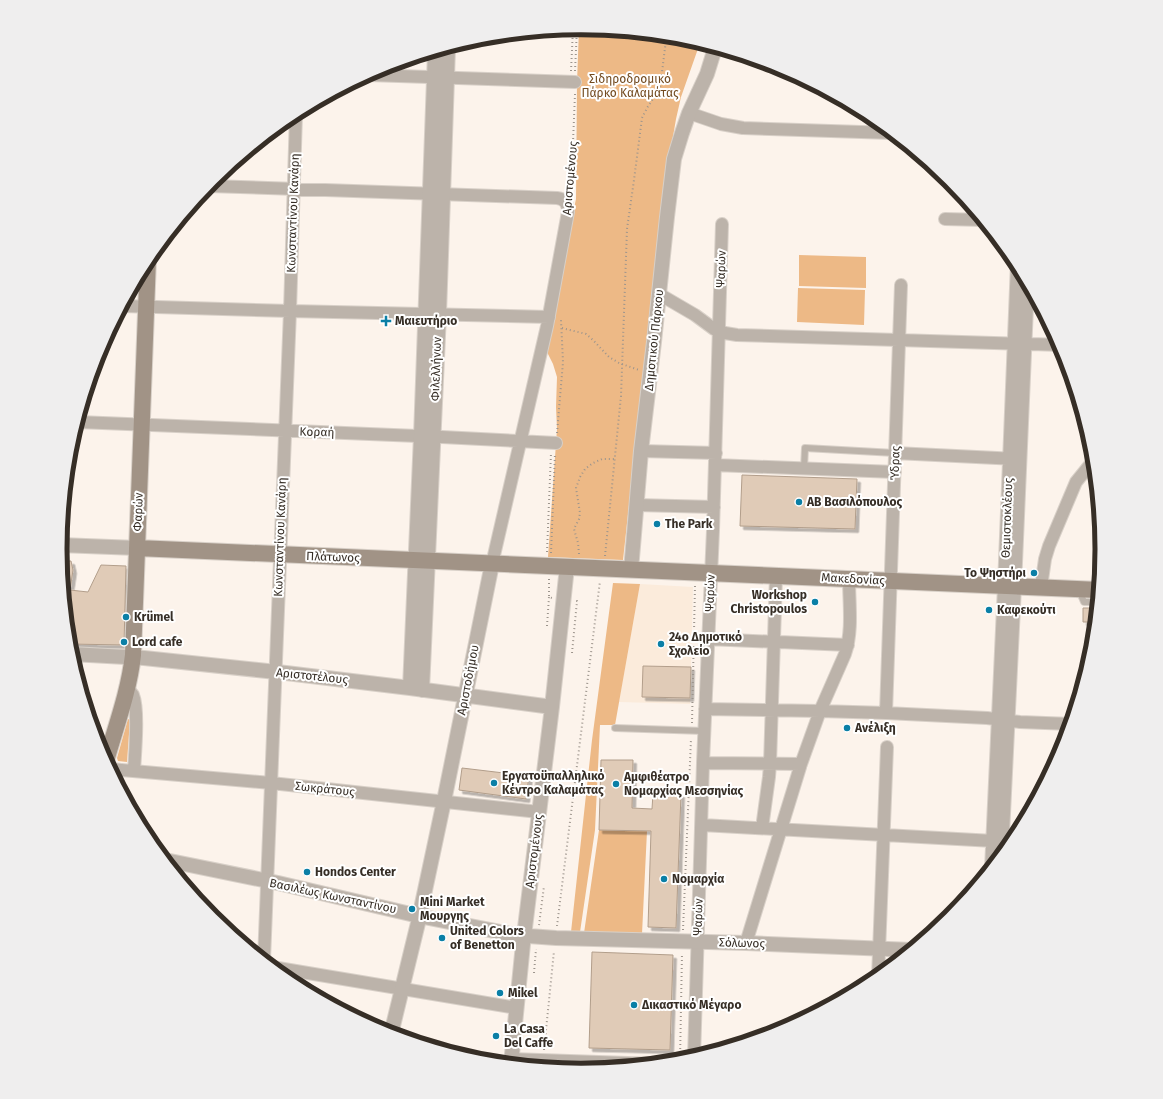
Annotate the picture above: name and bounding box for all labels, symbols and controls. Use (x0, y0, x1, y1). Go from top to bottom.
park label: Σιδηροδρομικό Πάρκο Καλαμάτας (581, 72, 679, 100)
street label: Αριστομένους (560, 140, 580, 216)
street label: Κωνσταντίνου Κανάρη (284, 153, 302, 273)
street label: Ψαρών (713, 250, 729, 288)
street label: Δημοτικού Πάρκου (642, 288, 666, 392)
place label: Μαιευτήριο (395, 314, 457, 328)
marker: Μαιευτήριο (380, 315, 392, 327)
street label: Φιλελλήνων (428, 336, 444, 401)
street label: Κοραή (299, 424, 335, 440)
street label: Ύδρας (887, 445, 903, 480)
street label: Κωνσταντίνου Κανάρη (271, 477, 289, 597)
street label: Θεμιστοκλέους (999, 477, 1015, 558)
street label: Φαρών (130, 492, 146, 532)
place label: ΑΒ Βασιλόπουλος (806, 494, 902, 509)
marker: ΑΒ Βασιλόπουλος (794, 497, 804, 507)
place label: The Park (665, 517, 713, 531)
marker: The Park (652, 519, 662, 529)
street label: Πλάτωνος (306, 549, 360, 565)
place label: Το Ψηστήρι (964, 566, 1027, 580)
marker: Το Ψηστήρι (1029, 568, 1039, 578)
street label: Μακεδονίας (821, 570, 886, 588)
street label: Ψαρών (702, 574, 718, 612)
place label: Workshop Christopoulos (731, 588, 807, 616)
marker: Workshop Christopoulos (810, 597, 820, 607)
place label: Καφεκούτι (997, 602, 1056, 617)
marker: Καφεκούτι (984, 605, 994, 615)
place label: Krümel (134, 610, 174, 624)
marker: Krümel (121, 612, 131, 622)
place label: 24ο Δημοτικό Σχολείο (669, 629, 742, 658)
place label: Lord cafe (132, 635, 183, 649)
marker: Lord cafe (119, 637, 129, 647)
marker: 24ο Δημοτικό Σχολείο (656, 639, 666, 649)
street label: Αριστοδήμου (454, 643, 482, 716)
street label: Αριστοτέλους (275, 665, 349, 687)
place label: Ανέλιξη (854, 720, 896, 735)
marker: Ανέλιξη (842, 723, 852, 733)
place label: Εργατοϋπαλληλικό Κέντρο Καλαμάτας (502, 768, 605, 797)
place label: Αμφιθέατρο Νομαρχίας Μεσσηνίας (623, 769, 744, 798)
marker: Εργατοϋπαλληλικό Κέντρο Καλαμάτας (489, 778, 499, 788)
street label: Σωκράτους (294, 779, 356, 799)
marker: Αμφιθέατρο Νομαρχίας Μεσσηνίας (611, 779, 621, 789)
street label: Αριστομένους (523, 813, 546, 889)
place label: Hondos Center (315, 865, 396, 879)
marker: Hondos Center (302, 867, 312, 877)
place label: Νομαρχία (672, 871, 724, 886)
marker: Νομαρχία (659, 874, 669, 884)
street label: Βασιλέως Κωνσταντίνου (268, 876, 398, 916)
place label: Mini Market Μουργης (420, 895, 485, 923)
street label: Ψαρών (690, 898, 706, 936)
marker: Mini Market Μουργης (407, 904, 417, 914)
place label: United Colors of Benetton (450, 924, 524, 952)
marker: United Colors of Benetton (437, 933, 447, 943)
street label: Σόλωνος (719, 935, 766, 951)
place label: Mikel (508, 986, 538, 1000)
marker: Mikel (495, 988, 505, 998)
place label: Δικαστικό Μέγαρο (641, 997, 741, 1012)
marker: Δικαστικό Μέγαρο (629, 1000, 639, 1010)
place label: La Casa Del Caffe (504, 1022, 554, 1050)
marker: La Casa Del Caffe (491, 1031, 501, 1041)

